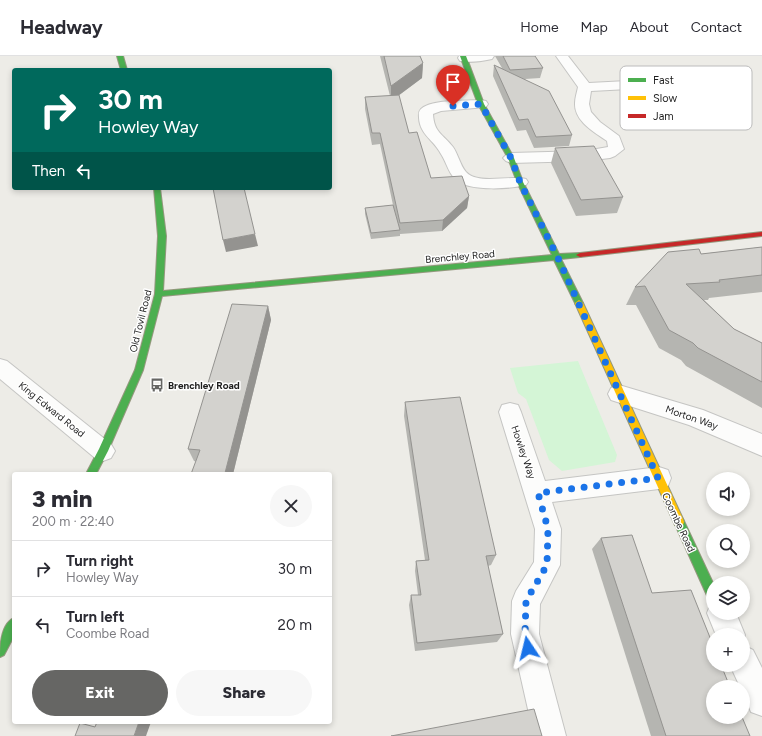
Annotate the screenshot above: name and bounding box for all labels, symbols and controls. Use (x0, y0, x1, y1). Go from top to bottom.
text: Headway (20, 16, 103, 39)
text: Home (520, 19, 559, 36)
text: Map (581, 19, 608, 36)
text: About (630, 19, 669, 36)
text: Contact (691, 19, 742, 36)
pin (436, 65, 470, 106)
legend (620, 66, 752, 130)
icon: arrive (442, 71, 464, 93)
text: Fast (653, 74, 674, 87)
text: 30 m (98, 82, 163, 116)
icon: right (32, 84, 84, 136)
text: Slow (653, 92, 677, 105)
text: Jam (653, 110, 674, 123)
text: Howley Way (98, 116, 198, 138)
icon: left (73, 160, 95, 182)
text: Then (32, 162, 65, 180)
street label: Brenchley Road (425, 247, 496, 266)
street label: Old Tovil Road (126, 288, 155, 354)
bus stop icon: Brenchley Road (149, 377, 165, 393)
street label: King Edward Road (16, 379, 88, 440)
place label: Brenchley Road (168, 379, 240, 392)
street label: Morton Way (664, 402, 721, 433)
street label: Howley Way (508, 424, 539, 481)
map controls (706, 472, 750, 724)
button: sound (706, 472, 750, 516)
text: 3 min (32, 484, 93, 513)
button: close (270, 485, 312, 527)
street label: Coombe Road (659, 490, 698, 554)
text: 200 m · 22:40 (32, 514, 114, 529)
button: search (706, 524, 750, 568)
text: Turn right (66, 552, 134, 570)
icon: right (32, 558, 54, 580)
text: 30 m (278, 560, 312, 578)
text: Howley Way (66, 570, 138, 585)
button: layers (706, 576, 750, 620)
text: Turn left (66, 608, 124, 626)
icon: left (32, 614, 54, 636)
text: 20 m (278, 616, 312, 634)
text: Coombe Road (66, 626, 149, 641)
position arrow (507, 627, 549, 669)
button: + (706, 628, 750, 672)
button: Exit (32, 670, 168, 716)
button: Share (176, 670, 312, 716)
button: − (706, 680, 750, 724)

